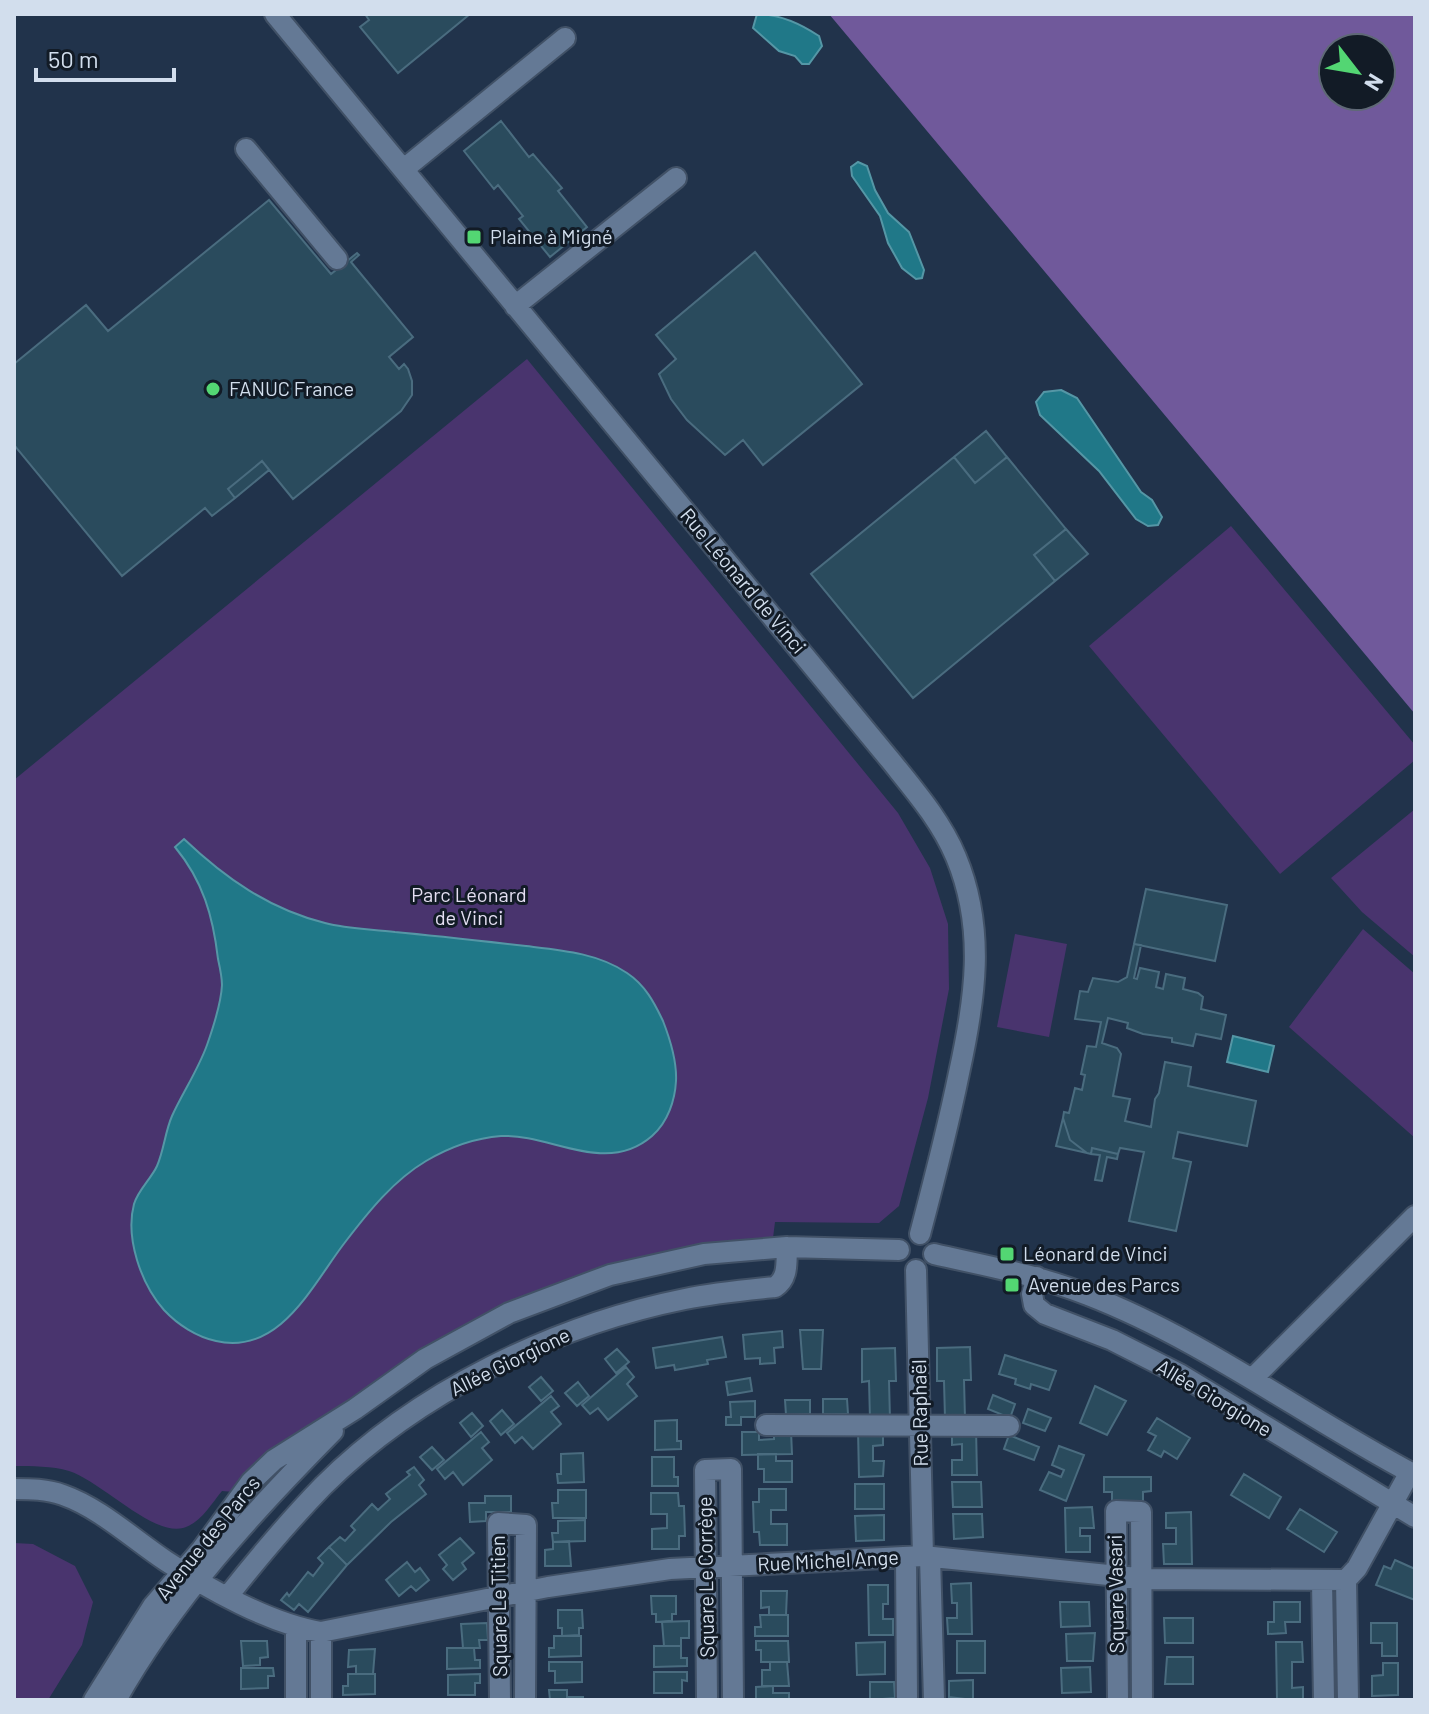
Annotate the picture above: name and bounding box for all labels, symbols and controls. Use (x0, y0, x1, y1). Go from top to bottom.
scale bar (36, 32, 174, 82)
north arrow (1317, 32, 1397, 112)
text: 50 m (48, 44, 99, 73)
text: N (1360, 70, 1390, 96)
place label: Plaine à Migné (490, 224, 613, 248)
marker: Plaine à Migné (465, 228, 483, 246)
place label: FANUC France (229, 376, 354, 400)
marker: FANUC France (204, 380, 222, 398)
street label: Rue Léonard de Vinci (676, 503, 812, 658)
park label: Parc Léonard de Vinci (411, 882, 527, 929)
place label: Léonard de Vinci (1023, 1241, 1168, 1265)
marker: Léonard de Vinci (998, 1245, 1016, 1263)
place label: Avenue des Parcs (1028, 1272, 1180, 1296)
marker: Avenue des Parcs (1003, 1276, 1021, 1294)
street label: Allée Giorgione (446, 1322, 573, 1400)
street label: Allée Giorgione (1153, 1353, 1276, 1441)
street label: Rue Raphaël (906, 1359, 932, 1467)
street label: Avenue des Parcs (150, 1471, 264, 1604)
street label: Square Le Corrège (692, 1496, 718, 1658)
street label: Square Vasari (1102, 1534, 1128, 1654)
street label: Square Le Titien (485, 1535, 511, 1677)
street label: Rue Michel Ange (757, 1544, 899, 1576)

